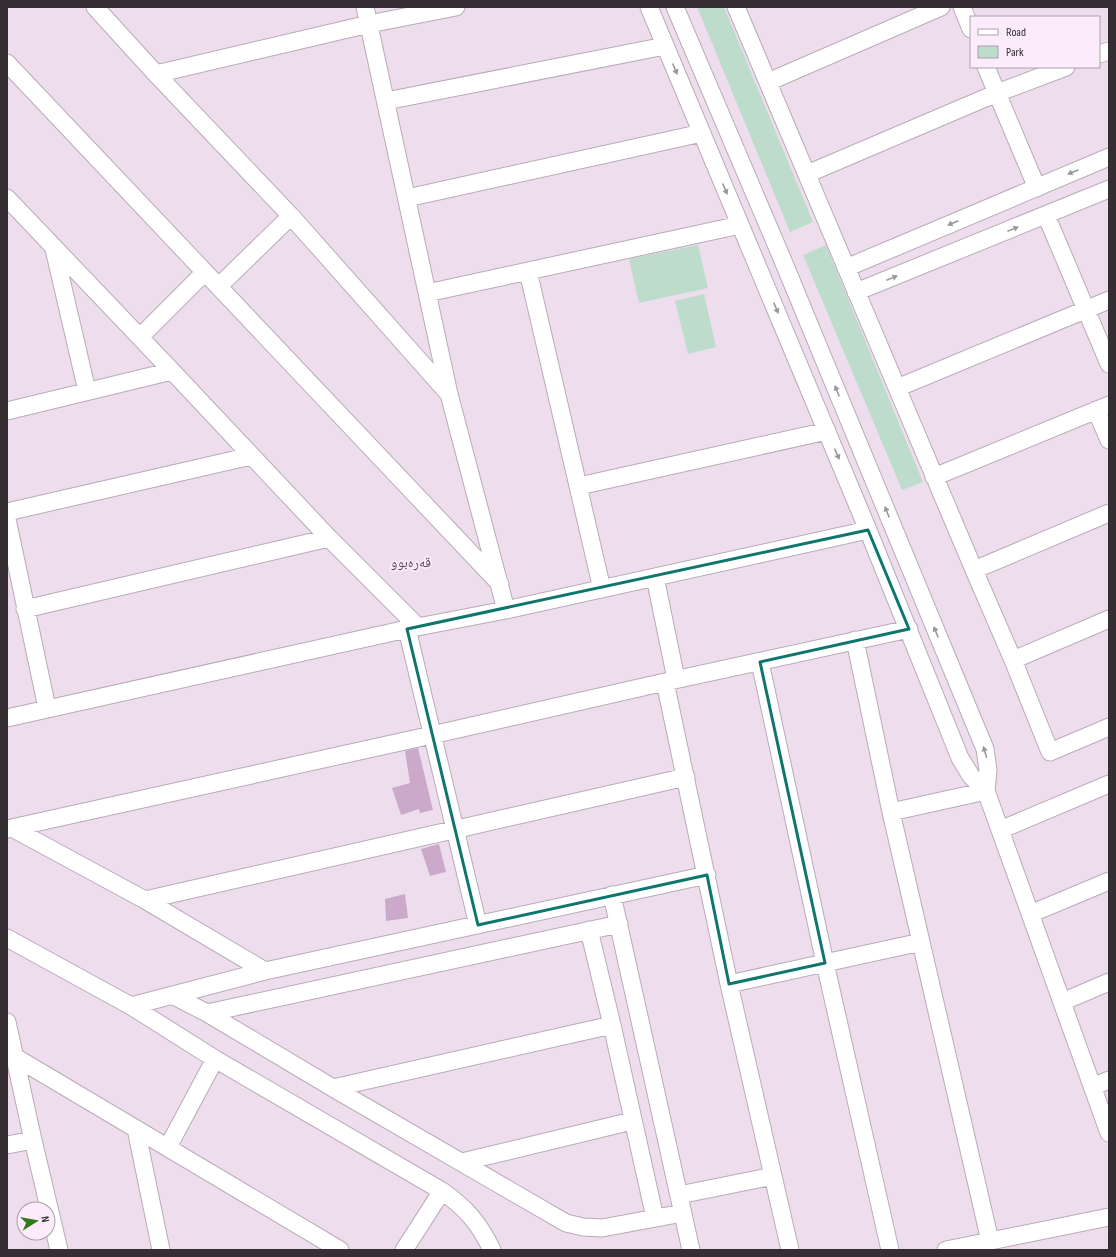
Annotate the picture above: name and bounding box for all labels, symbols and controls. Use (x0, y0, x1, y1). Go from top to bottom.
legend (970, 16, 1100, 68)
text: Road (1006, 25, 1026, 40)
text: Park (1006, 45, 1024, 60)
one-way arrow (672, 63, 678, 74)
one-way arrow (1068, 169, 1079, 175)
one-way arrow (722, 183, 728, 194)
one-way arrow (948, 220, 959, 226)
one-way arrow (1007, 225, 1019, 231)
one-way arrow (887, 274, 899, 280)
one-way arrow (773, 303, 779, 315)
one-way arrow (834, 386, 840, 397)
one-way arrow (834, 449, 840, 460)
one-way arrow (883, 505, 889, 517)
district label: قەرەبوو (391, 554, 431, 571)
one-way arrow (933, 625, 939, 637)
one-way arrow (982, 746, 988, 758)
north arrow (16, 1201, 56, 1241)
text: N (38, 1215, 52, 1223)

